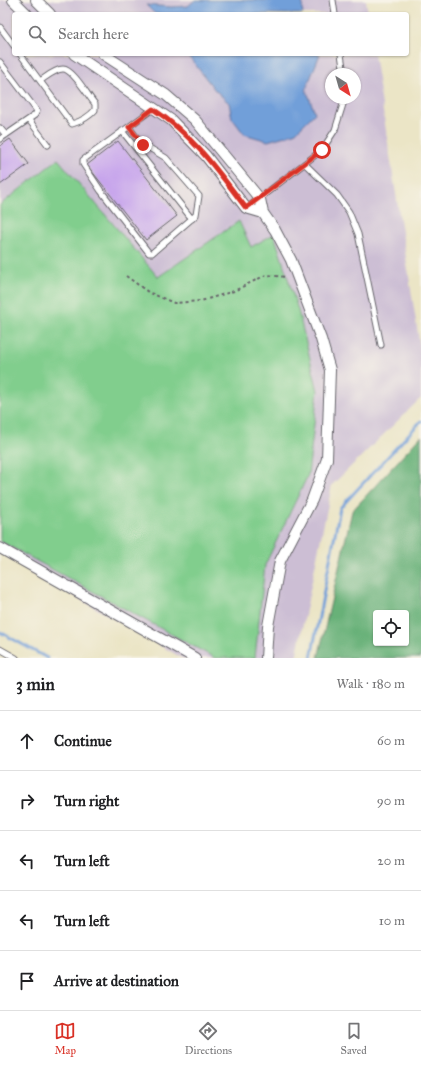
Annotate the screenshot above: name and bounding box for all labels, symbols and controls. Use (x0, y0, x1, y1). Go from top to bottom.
search box (12, 12, 409, 56)
icon: search (26, 23, 48, 45)
text: Search here (58, 25, 129, 43)
north arrow (325, 68, 361, 104)
route end (134, 136, 152, 154)
route start (313, 141, 331, 159)
map controls (373, 610, 409, 646)
button: locate (373, 610, 409, 646)
text: 3 min (16, 674, 55, 695)
text: Walk · 180 m (336, 676, 405, 692)
icon: ahead (16, 730, 38, 752)
text: Continue (54, 732, 112, 750)
text: 60 m (377, 733, 405, 749)
icon: right (16, 790, 38, 812)
text: Turn right (54, 792, 119, 810)
text: 90 m (377, 793, 405, 809)
icon: left (16, 850, 38, 872)
text: Turn left (54, 852, 110, 870)
text: 20 m (377, 853, 405, 869)
icon: left (16, 910, 38, 932)
text: Turn left (54, 912, 110, 930)
text: 10 m (379, 913, 405, 929)
icon: arrive (16, 970, 38, 992)
text: Arrive at destination (54, 972, 179, 990)
tab: Map (54, 1020, 76, 1057)
tab: Directions (185, 1020, 232, 1057)
tab: Saved (341, 1020, 367, 1057)

